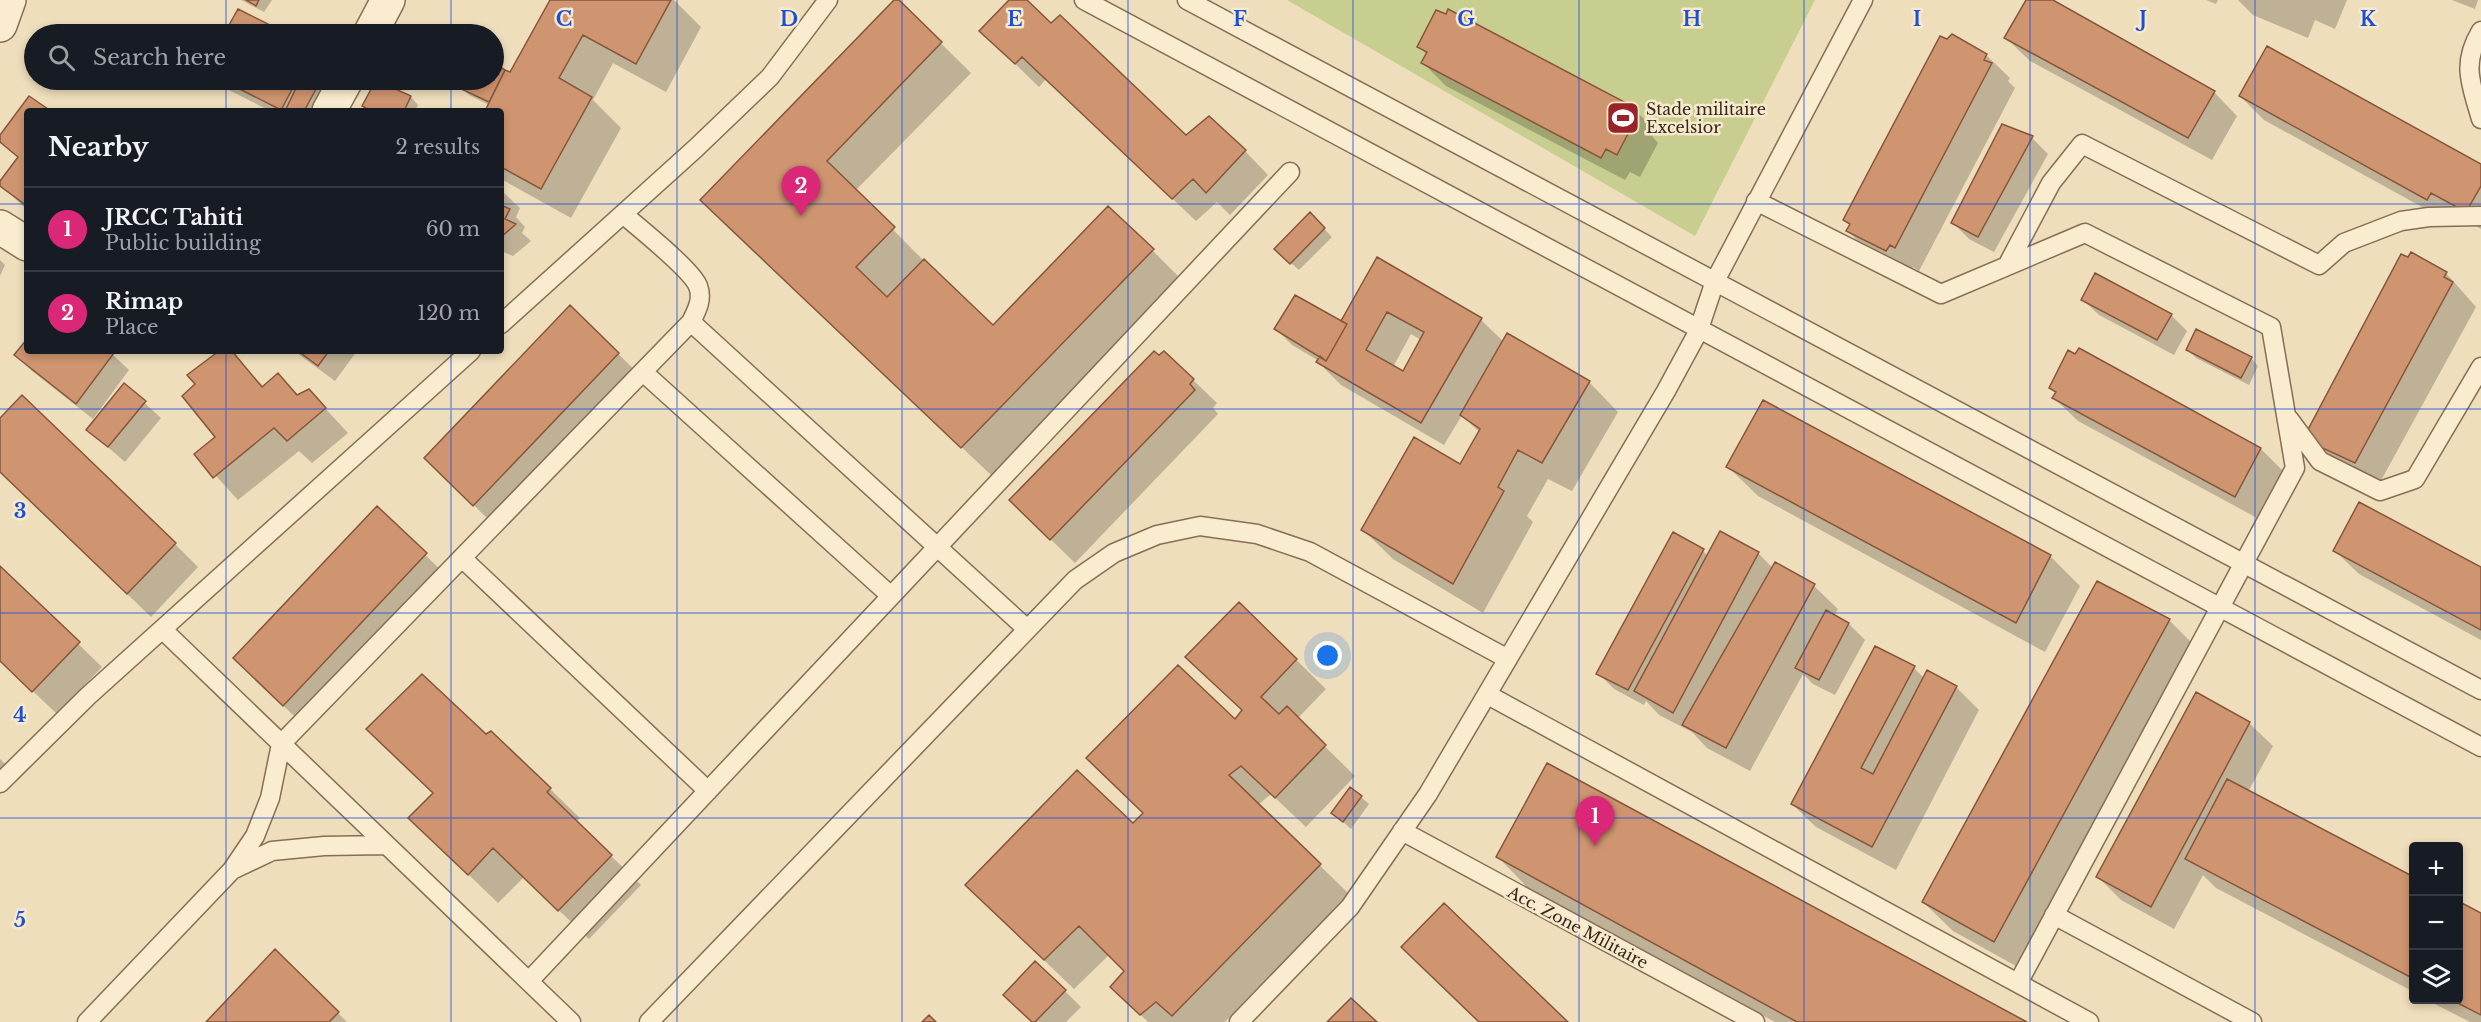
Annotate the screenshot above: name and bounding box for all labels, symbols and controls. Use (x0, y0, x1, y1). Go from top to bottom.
text: C (556, 7, 572, 31)
text: D (780, 7, 798, 31)
text: E (1007, 7, 1023, 31)
text: F (1233, 7, 1247, 31)
text: G (1457, 7, 1475, 31)
text: H (1683, 7, 1702, 31)
text: I (1913, 7, 1921, 31)
text: J (2135, 7, 2147, 31)
text: K (2360, 7, 2377, 31)
search box (24, 24, 504, 90)
icon: search (45, 41, 78, 74)
text: Search here (93, 44, 226, 71)
place label: Stade militaire Excelsior (1646, 99, 1766, 137)
sports icon: Stade militaire Excelsior (1605, 100, 1641, 136)
text: Nearby (48, 131, 149, 163)
text: 2 results (396, 135, 480, 159)
pin: 2 (782, 166, 820, 216)
text: JRCC Tahiti (105, 204, 243, 231)
text: 1 (63, 217, 72, 241)
text: 60 m (426, 217, 480, 241)
text: Public building (105, 231, 261, 255)
text: Rimap (105, 288, 183, 315)
text: 2 (61, 301, 74, 325)
text: 120 m (417, 301, 480, 325)
text: Place (105, 315, 159, 339)
text: 3 (14, 499, 26, 523)
your location (1313, 641, 1342, 670)
text: 4 (13, 703, 27, 727)
pin: 1 (1576, 796, 1614, 846)
map controls (2409, 842, 2463, 1004)
button: + (2409, 842, 2463, 896)
street label: Acc. Zone Militaire (1503, 881, 1652, 972)
button: − (2409, 896, 2463, 950)
text: 5 (14, 908, 26, 932)
button: layers (2409, 950, 2463, 1004)

